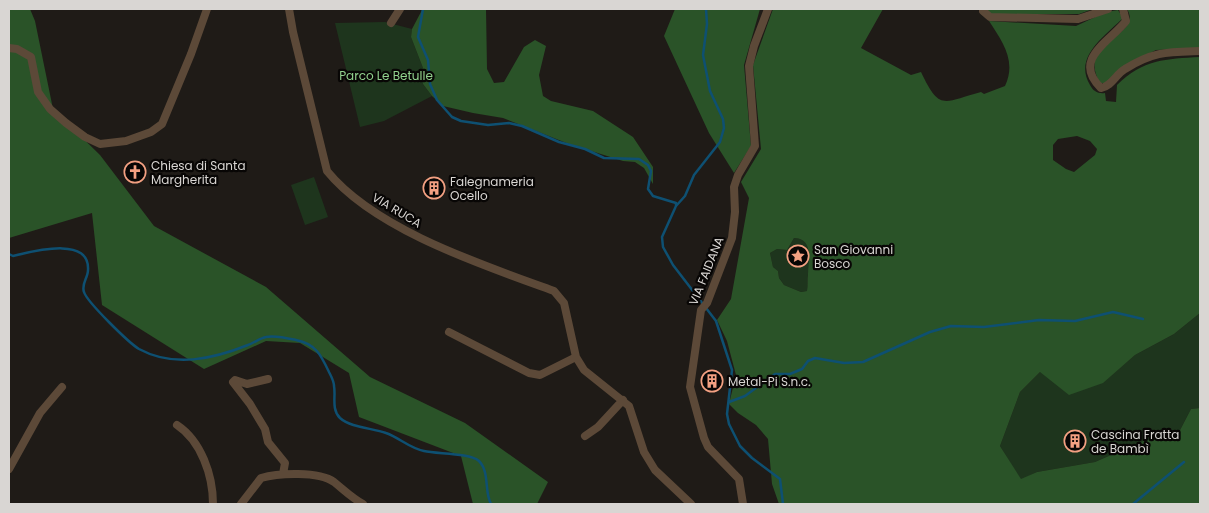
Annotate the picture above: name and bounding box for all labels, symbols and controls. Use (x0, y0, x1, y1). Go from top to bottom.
park label: Parco Le Betulle (339, 67, 433, 84)
place label: Chiesa di Santa Margherita (151, 157, 246, 188)
church icon: Chiesa di Santa Margherita (123, 160, 147, 184)
place label: Falegnameria Ocello (450, 173, 534, 204)
building icon: Falegnameria Ocello (422, 176, 446, 200)
street label: VIA RUCA (369, 189, 425, 231)
street label: VIA FAIDANA (685, 234, 727, 308)
place label: San Giovanni Bosco (814, 241, 893, 272)
place icon: San Giovanni Bosco (786, 244, 810, 268)
building icon: Metal-Pi S.n.c. (700, 369, 724, 393)
place label: Metal-Pi S.n.c. (728, 373, 811, 390)
place label: Cascina Fratta de Bambì (1091, 426, 1179, 457)
building icon: Cascina Fratta de Bambì (1063, 429, 1087, 453)

